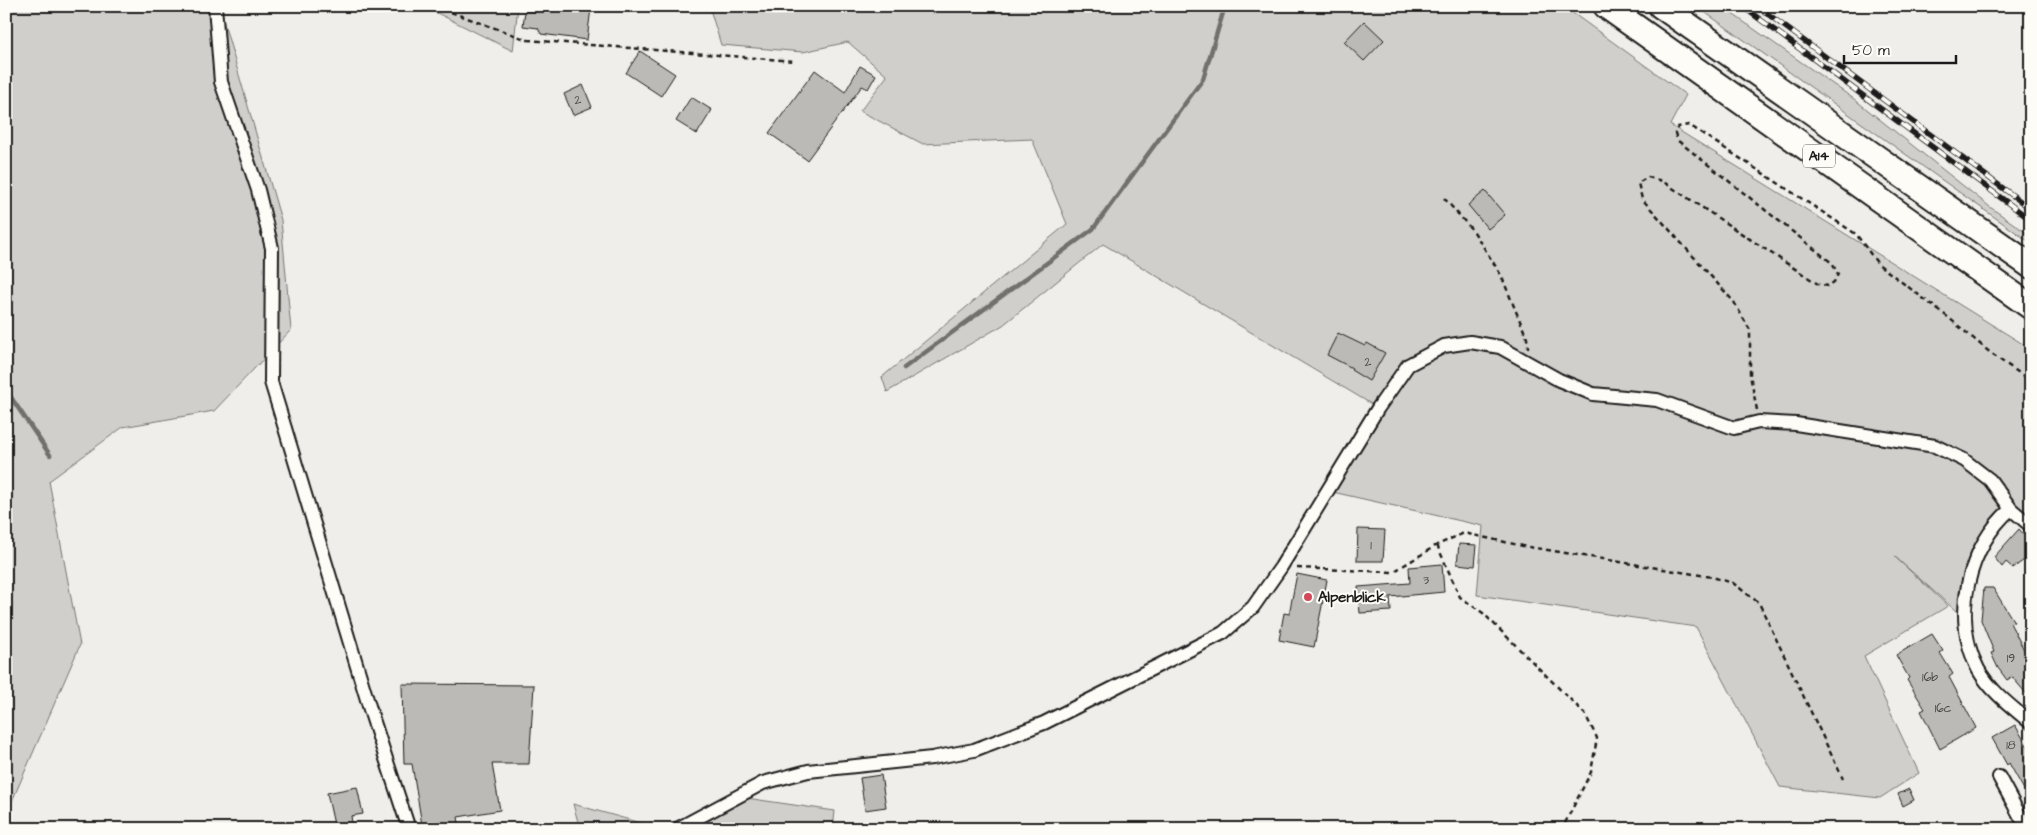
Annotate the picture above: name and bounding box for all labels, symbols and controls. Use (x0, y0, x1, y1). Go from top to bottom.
scale bar (1844, 32, 1957, 64)
text: 50 m (1852, 40, 1890, 61)
house number: 2 (575, 92, 582, 109)
road number: A14 (1803, 144, 1835, 168)
house number: 2 (1365, 354, 1372, 371)
house number: 1 (1370, 537, 1372, 554)
house number: 3 (1423, 572, 1429, 589)
place label: Alpenblick (1318, 587, 1386, 608)
marker: Alpenblick (1302, 591, 1314, 603)
house number: 19 (2007, 650, 2015, 667)
house number: 16b (1922, 669, 1938, 686)
house number: 16c (1935, 700, 1952, 717)
house number: 18 (2006, 737, 2016, 754)

